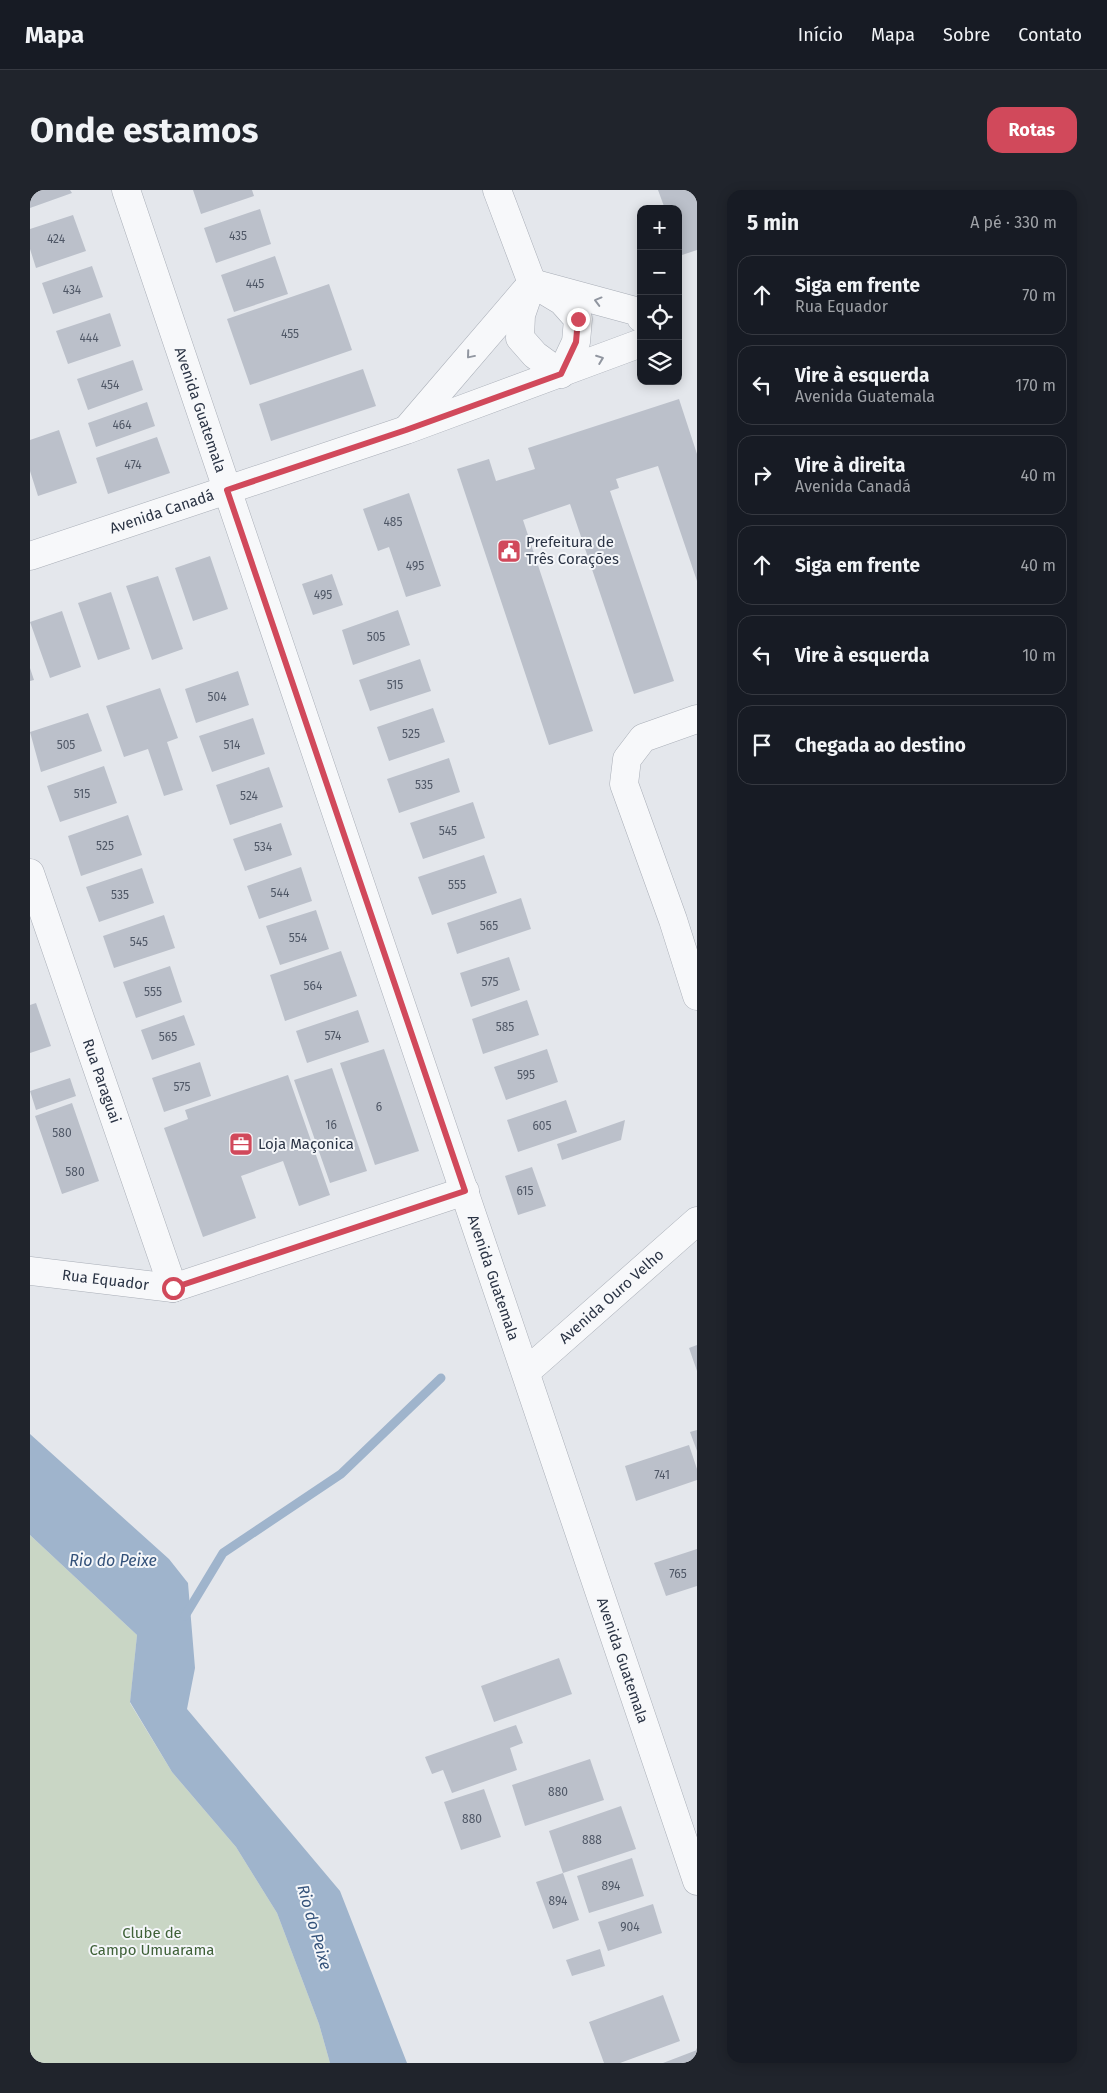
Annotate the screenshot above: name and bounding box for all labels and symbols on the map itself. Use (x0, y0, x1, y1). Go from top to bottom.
house number: 435 (229, 229, 247, 243)
house number: 424 (47, 232, 66, 246)
house number: 445 (246, 277, 264, 291)
house number: 434 (63, 283, 82, 297)
one-way arrow (593, 296, 602, 307)
route end (567, 308, 590, 331)
house number: 455 (281, 327, 299, 341)
house number: 444 (79, 331, 99, 345)
street label: Avenida Guatemala (171, 345, 230, 475)
one-way arrow (467, 349, 476, 358)
one-way arrow (595, 355, 604, 365)
house number: 454 (101, 378, 120, 392)
house number: 464 (112, 418, 132, 432)
house number: 474 (124, 458, 142, 472)
street label: Avenida Canadá (107, 486, 216, 538)
house number: 485 (383, 515, 403, 529)
place label: Prefeitura de Três Corações (526, 533, 619, 568)
public building icon: Prefeitura de Três Corações (496, 538, 522, 564)
house number: 495 (406, 559, 424, 573)
house number: 495 (314, 588, 332, 602)
house number: 505 (367, 630, 385, 644)
house number: 515 (387, 678, 403, 692)
house number: 504 (207, 690, 227, 704)
house number: 525 (402, 727, 420, 741)
house number: 505 (57, 738, 75, 752)
house number: 514 (224, 738, 241, 752)
house number: 535 (415, 778, 433, 792)
house number: 515 (74, 787, 90, 801)
house number: 524 (240, 789, 259, 803)
house number: 545 (439, 824, 457, 838)
house number: 525 (96, 839, 114, 853)
house number: 534 (254, 840, 273, 854)
house number: 555 (448, 878, 466, 892)
house number: 544 (271, 886, 290, 900)
house number: 535 (111, 888, 129, 902)
house number: 565 (480, 919, 498, 933)
house number: 554 (289, 931, 308, 945)
house number: 545 (130, 935, 148, 949)
house number: 575 (482, 975, 498, 989)
house number: 564 (304, 979, 323, 993)
house number: 555 (144, 985, 162, 999)
house number: 585 (496, 1020, 514, 1034)
house number: 574 (325, 1029, 342, 1043)
house number: 565 (159, 1030, 177, 1044)
street label: Rua Paraguai (79, 1036, 125, 1126)
house number: 595 (517, 1068, 535, 1082)
house number: 575 (174, 1080, 190, 1094)
house number: 6 (376, 1100, 382, 1114)
house number: 16 (325, 1118, 337, 1132)
house number: 605 (532, 1119, 552, 1133)
house number: 580 (52, 1126, 72, 1140)
office icon: Loja Maçonica (228, 1131, 254, 1157)
place label: Loja Maçonica (258, 1135, 354, 1153)
house number: 580 (65, 1165, 85, 1179)
house number: 615 (516, 1184, 534, 1198)
street label: Avenida Guatemala (464, 1213, 523, 1343)
street label: Avenida Ouro Velho (555, 1246, 667, 1348)
street label: Rua Equador (61, 1266, 150, 1294)
route start (162, 1277, 185, 1300)
house number: 741 (654, 1468, 670, 1482)
water label: Rio do Peixe (69, 1551, 157, 1570)
house number: 765 (669, 1567, 687, 1581)
street label: Avenida Guatemala (593, 1595, 652, 1726)
house number: 880 (548, 1785, 568, 1799)
house number: 880 (462, 1812, 482, 1826)
house number: 888 (582, 1833, 602, 1847)
house number: 894 (602, 1879, 621, 1893)
water label: Rio do Peixe (293, 1882, 336, 1972)
house number: 894 (549, 1894, 568, 1908)
house number: 904 (620, 1920, 640, 1934)
park label: Clube de Campo Umuarama (89, 1924, 215, 1959)

